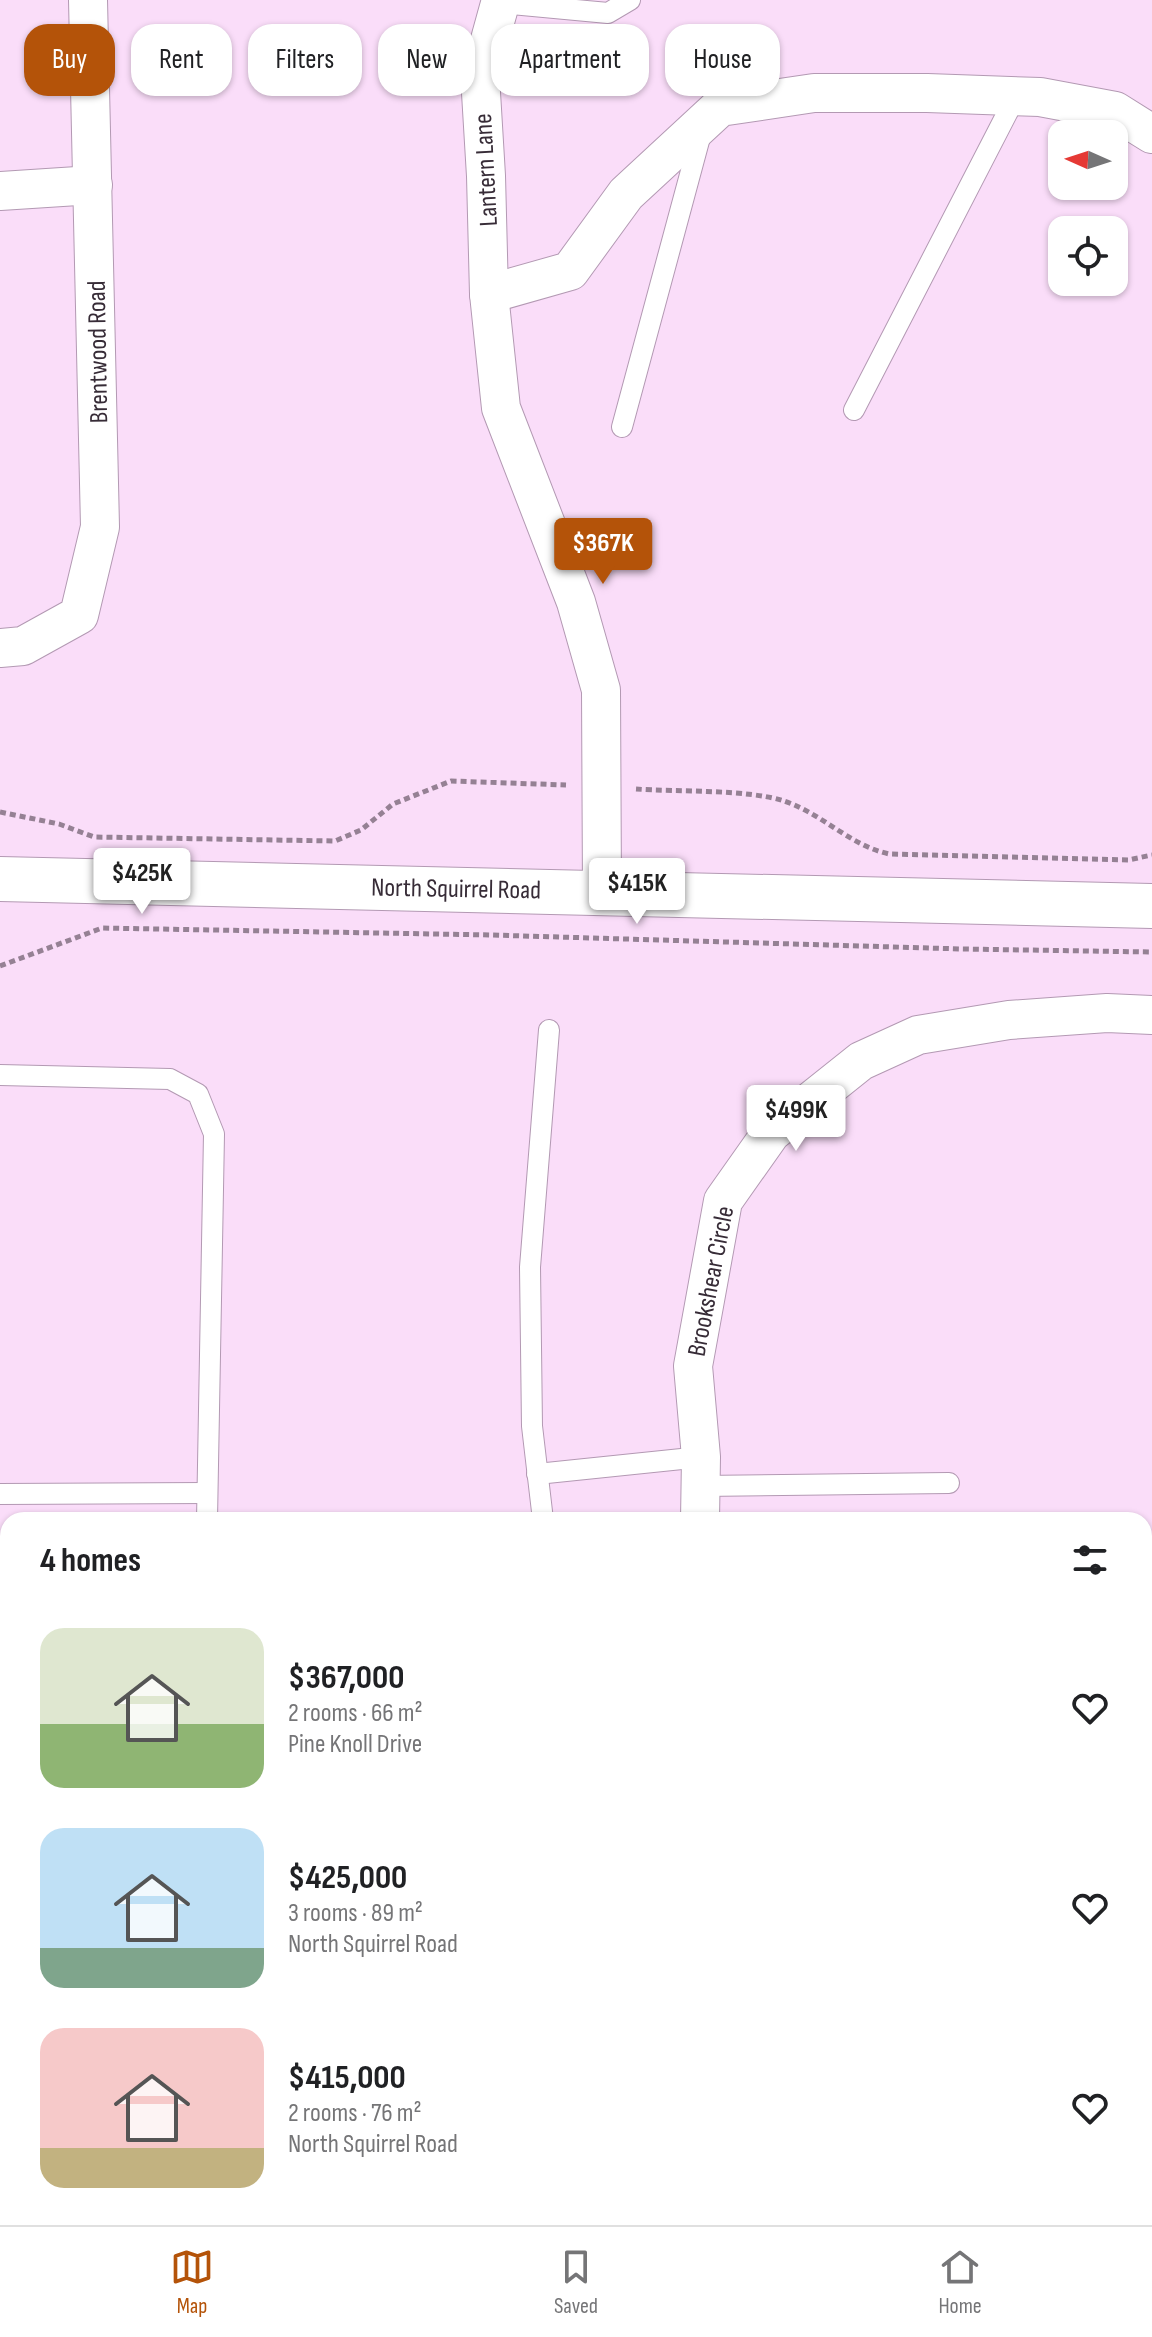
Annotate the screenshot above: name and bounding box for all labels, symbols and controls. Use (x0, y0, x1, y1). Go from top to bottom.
chip: Buy (24, 24, 115, 96)
chip: Rent (131, 24, 232, 96)
chip: Filters (248, 24, 362, 96)
chip: New (378, 24, 475, 96)
chip: Apartment (491, 24, 649, 96)
chip: House (665, 24, 780, 96)
street label: Lantern Lane (468, 113, 505, 227)
north arrow (1048, 120, 1128, 200)
map controls (1048, 120, 1128, 296)
button: locate (1048, 216, 1128, 296)
street label: Brentwood Road (82, 280, 115, 424)
pin: $367K (547, 518, 659, 586)
text: $367K (572, 528, 634, 559)
pin: $425K (86, 848, 198, 916)
text: $425K (111, 858, 173, 889)
pin: $415K (581, 858, 693, 926)
text: $415K (607, 868, 667, 899)
street label: North Squirrel Road (371, 873, 541, 906)
pin: $499K (740, 1085, 852, 1153)
text: $499K (765, 1095, 827, 1126)
street label: Brookshear Circle (682, 1203, 741, 1359)
icon: filters (1068, 1538, 1112, 1582)
text: 4 homes (40, 1540, 141, 1581)
text: $367,000 (288, 1657, 404, 1698)
icon: home (104, 1660, 200, 1756)
icon: heart (1068, 1686, 1112, 1730)
text: 2 rooms · 66 m² (288, 1698, 423, 1729)
text: Pine Knoll Drive (288, 1729, 422, 1760)
text: $425,000 (288, 1857, 407, 1898)
icon: home (104, 1860, 200, 1956)
icon: heart (1068, 1886, 1112, 1930)
text: 3 rooms · 89 m² (288, 1898, 423, 1929)
text: North Squirrel Road (288, 1929, 458, 1960)
text: $415,000 (288, 2057, 406, 2098)
icon: home (104, 2060, 200, 2156)
icon: heart (1068, 2086, 1112, 2130)
text: 2 rooms · 76 m² (288, 2098, 422, 2129)
text: North Squirrel Road (288, 2129, 458, 2160)
tab: Map (170, 2245, 214, 2320)
tab: Saved (554, 2245, 598, 2320)
tab: Home (938, 2245, 982, 2320)

